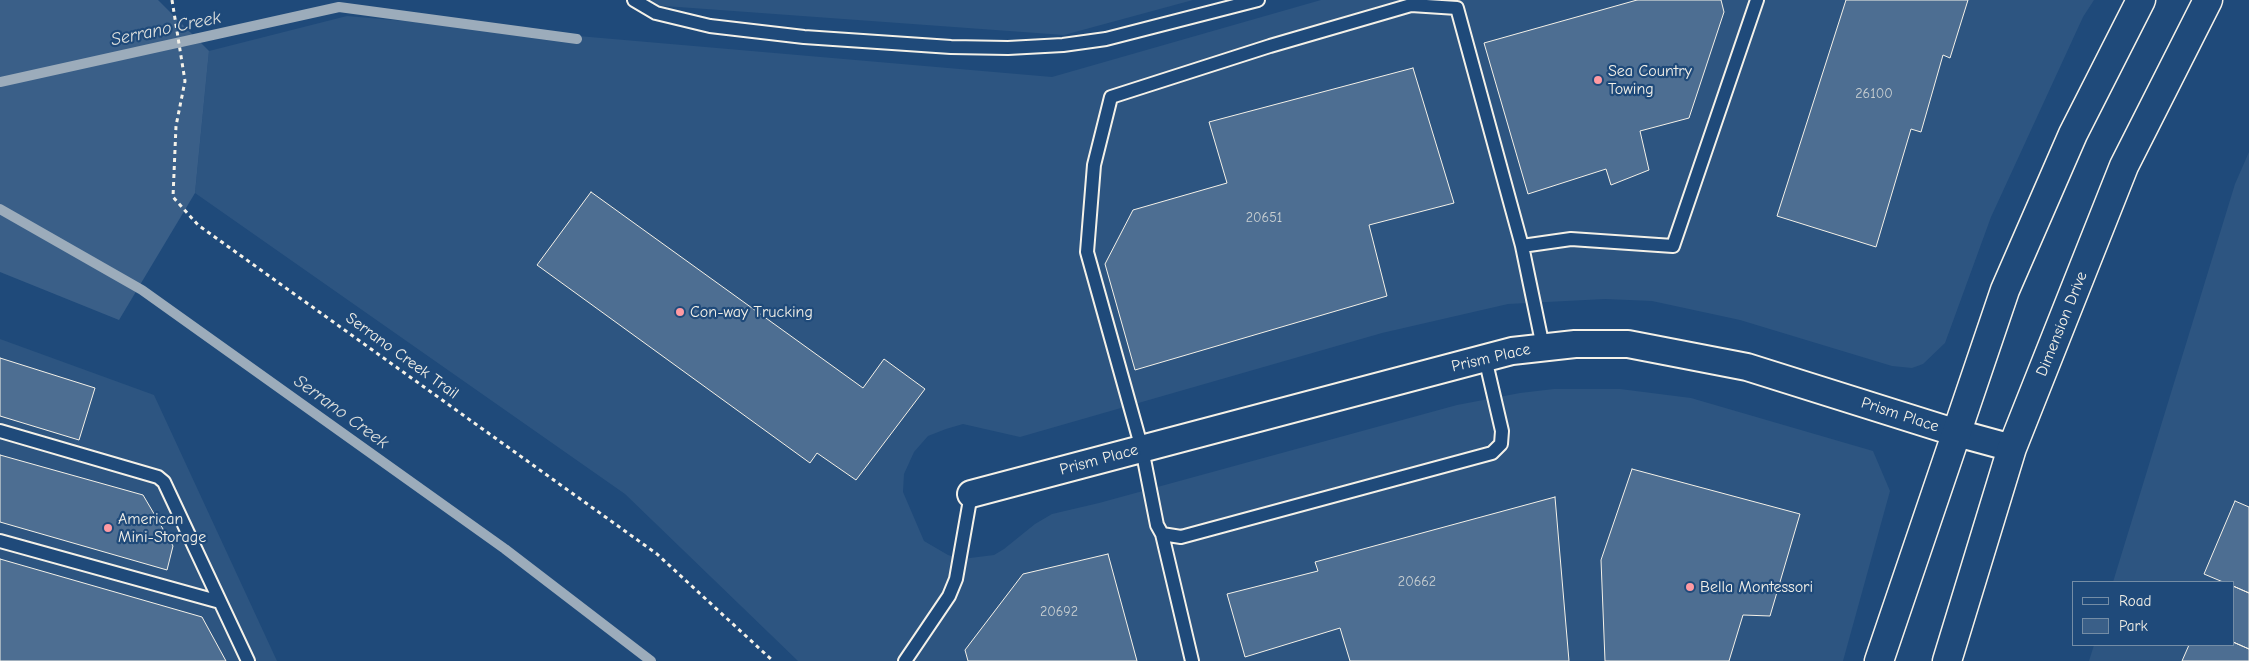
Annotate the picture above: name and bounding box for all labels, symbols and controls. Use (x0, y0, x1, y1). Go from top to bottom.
water label: Serrano Creek (109, 7, 223, 51)
place label: Sea Country Towing (1608, 61, 1692, 99)
marker: Sea Country Towing (1592, 74, 1604, 86)
house number: 26100 (1855, 86, 1893, 102)
house number: 20651 (1246, 210, 1282, 226)
street label: Dimension Drive (2032, 269, 2092, 379)
place label: Con-way Trucking (690, 302, 813, 322)
marker: Con-way Trucking (674, 306, 686, 318)
street label: Serrano Creek Trail (342, 309, 462, 403)
street label: Prism Place (1450, 340, 1532, 376)
water label: Serrano Creek (289, 370, 393, 454)
street label: Prism Place (1859, 393, 1941, 437)
street label: Prism Place (1058, 440, 1140, 480)
place label: American Mini-Storage (118, 509, 206, 547)
marker: American Mini-Storage (102, 522, 114, 534)
house number: 20662 (1398, 574, 1436, 590)
place label: Bella Montessori (1700, 577, 1813, 597)
marker: Bella Montessori (1684, 581, 1696, 593)
legend (2072, 581, 2234, 646)
text: Road (2119, 592, 2151, 610)
house number: 20692 (1040, 604, 1078, 620)
text: Park (2119, 617, 2148, 635)

